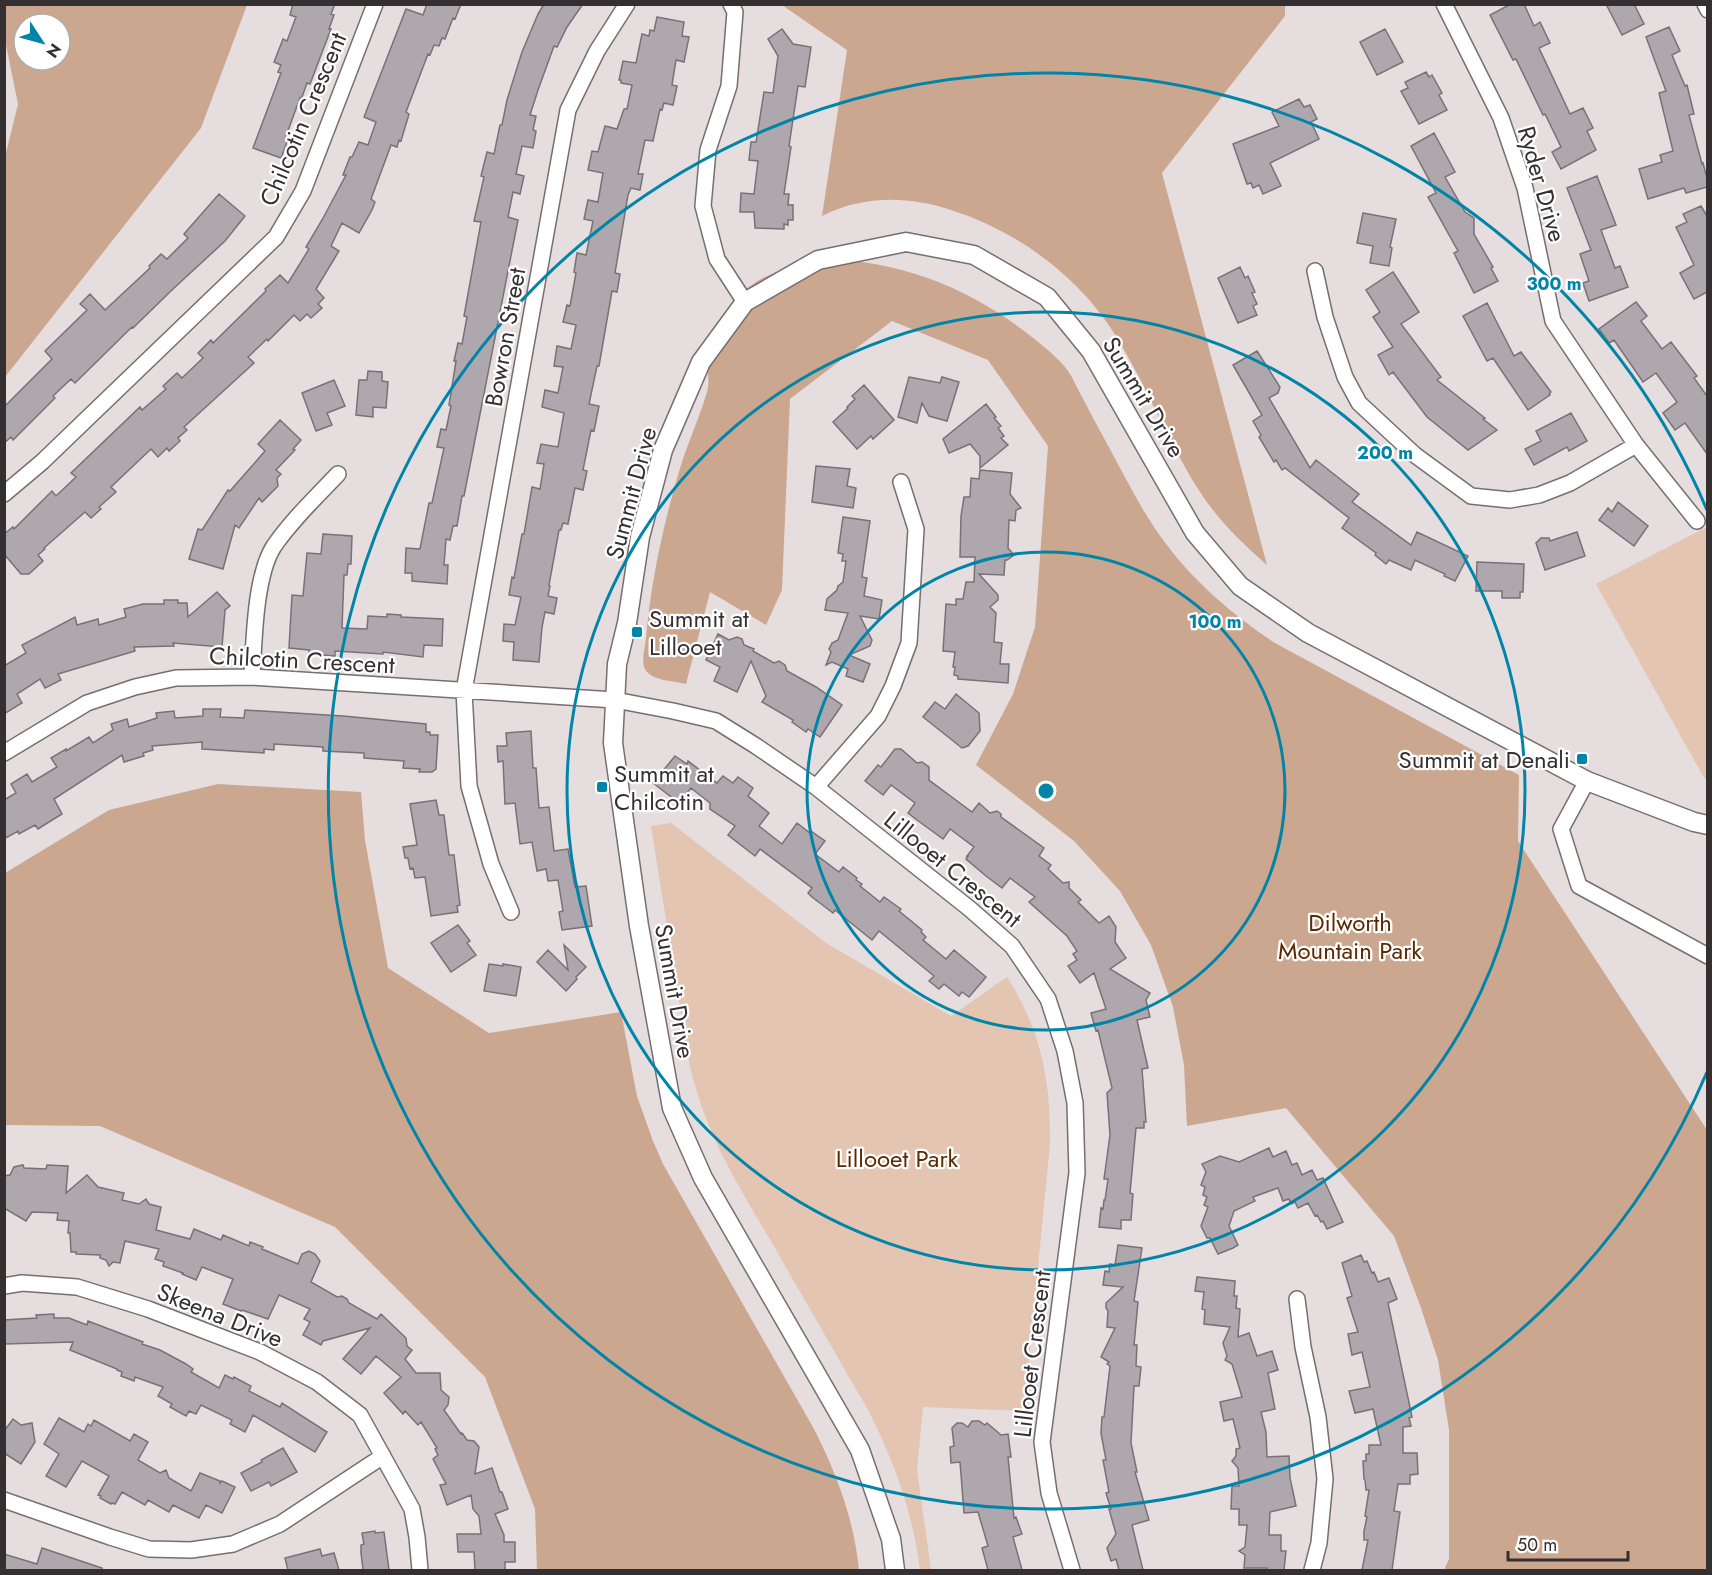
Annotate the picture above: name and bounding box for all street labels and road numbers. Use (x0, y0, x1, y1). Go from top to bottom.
street label: Chilcotin Crescent (251, 26, 355, 211)
street label: Ryder Drive (1509, 122, 1575, 246)
street label: Bowron Street (476, 265, 534, 409)
street label: Summit Drive (1094, 330, 1194, 464)
street label: Summit Drive (597, 423, 665, 563)
street label: Chilcotin Crescent (208, 638, 396, 682)
street label: Lillooet Crescent (877, 802, 1030, 936)
street label: Summit Drive (646, 921, 704, 1061)
street label: Lillooet Crescent (1004, 1268, 1060, 1440)
street label: Skeena Drive (152, 1274, 288, 1356)

